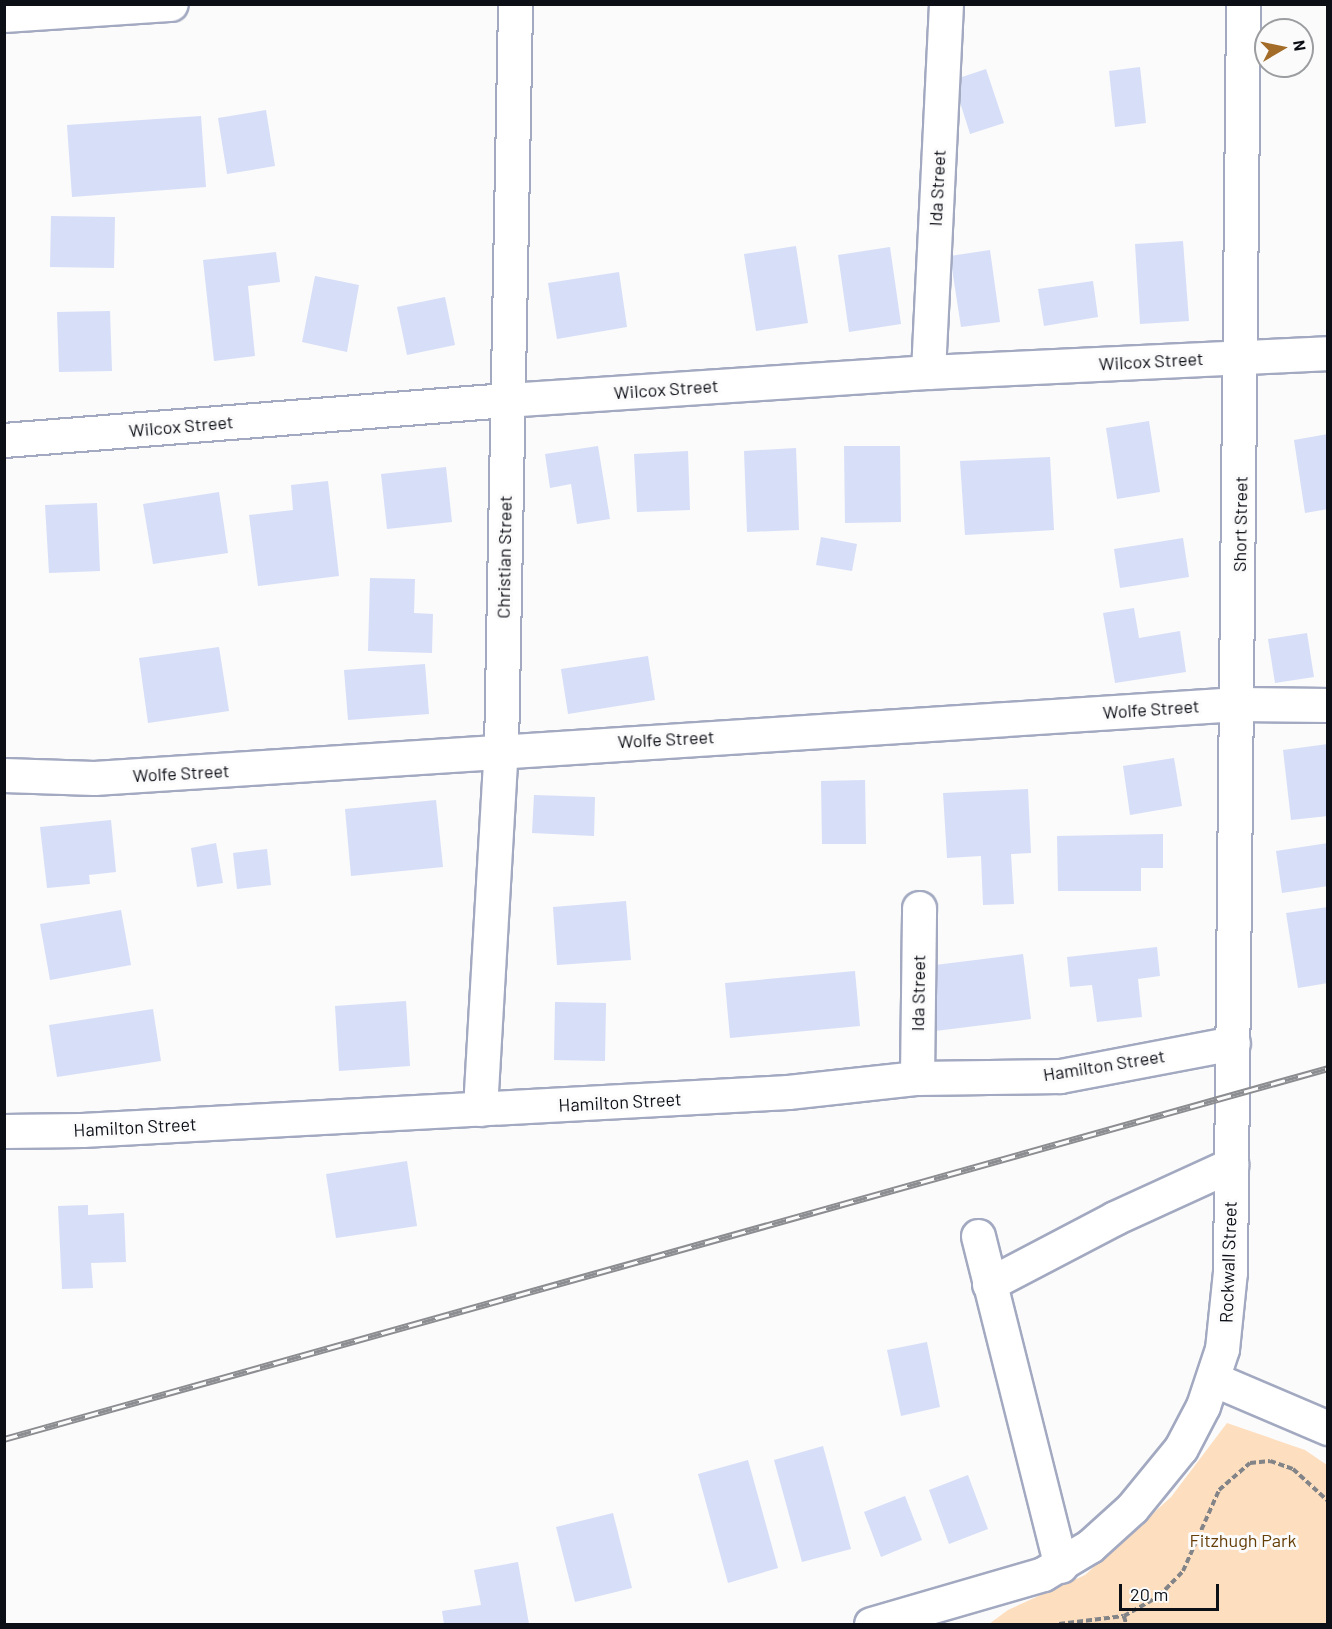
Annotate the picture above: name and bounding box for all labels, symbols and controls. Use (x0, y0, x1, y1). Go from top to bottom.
north arrow (1254, 18, 1314, 78)
text: N (1290, 39, 1311, 52)
street label: Ida Street (924, 149, 950, 227)
street label: Wilcox Street (1098, 347, 1204, 375)
street label: Wilcox Street (613, 375, 719, 403)
street label: Wilcox Street (128, 411, 234, 441)
street label: Short Street (1228, 476, 1252, 572)
street label: Christian Street (492, 495, 516, 619)
street label: Wolfe Street (1102, 695, 1200, 723)
street label: Wolfe Street (617, 726, 715, 752)
street label: Wolfe Street (132, 760, 230, 786)
street label: Ida Street (907, 955, 929, 1031)
street label: Hamilton Street (1042, 1045, 1166, 1085)
street label: Hamilton Street (558, 1088, 682, 1116)
street label: Hamilton Street (73, 1113, 197, 1141)
street label: Rockwall Street (1215, 1201, 1241, 1323)
park label: Fitzhugh Park (1189, 1529, 1297, 1551)
scale bar (1122, 1572, 1222, 1610)
text: 20 m (1130, 1583, 1168, 1605)

